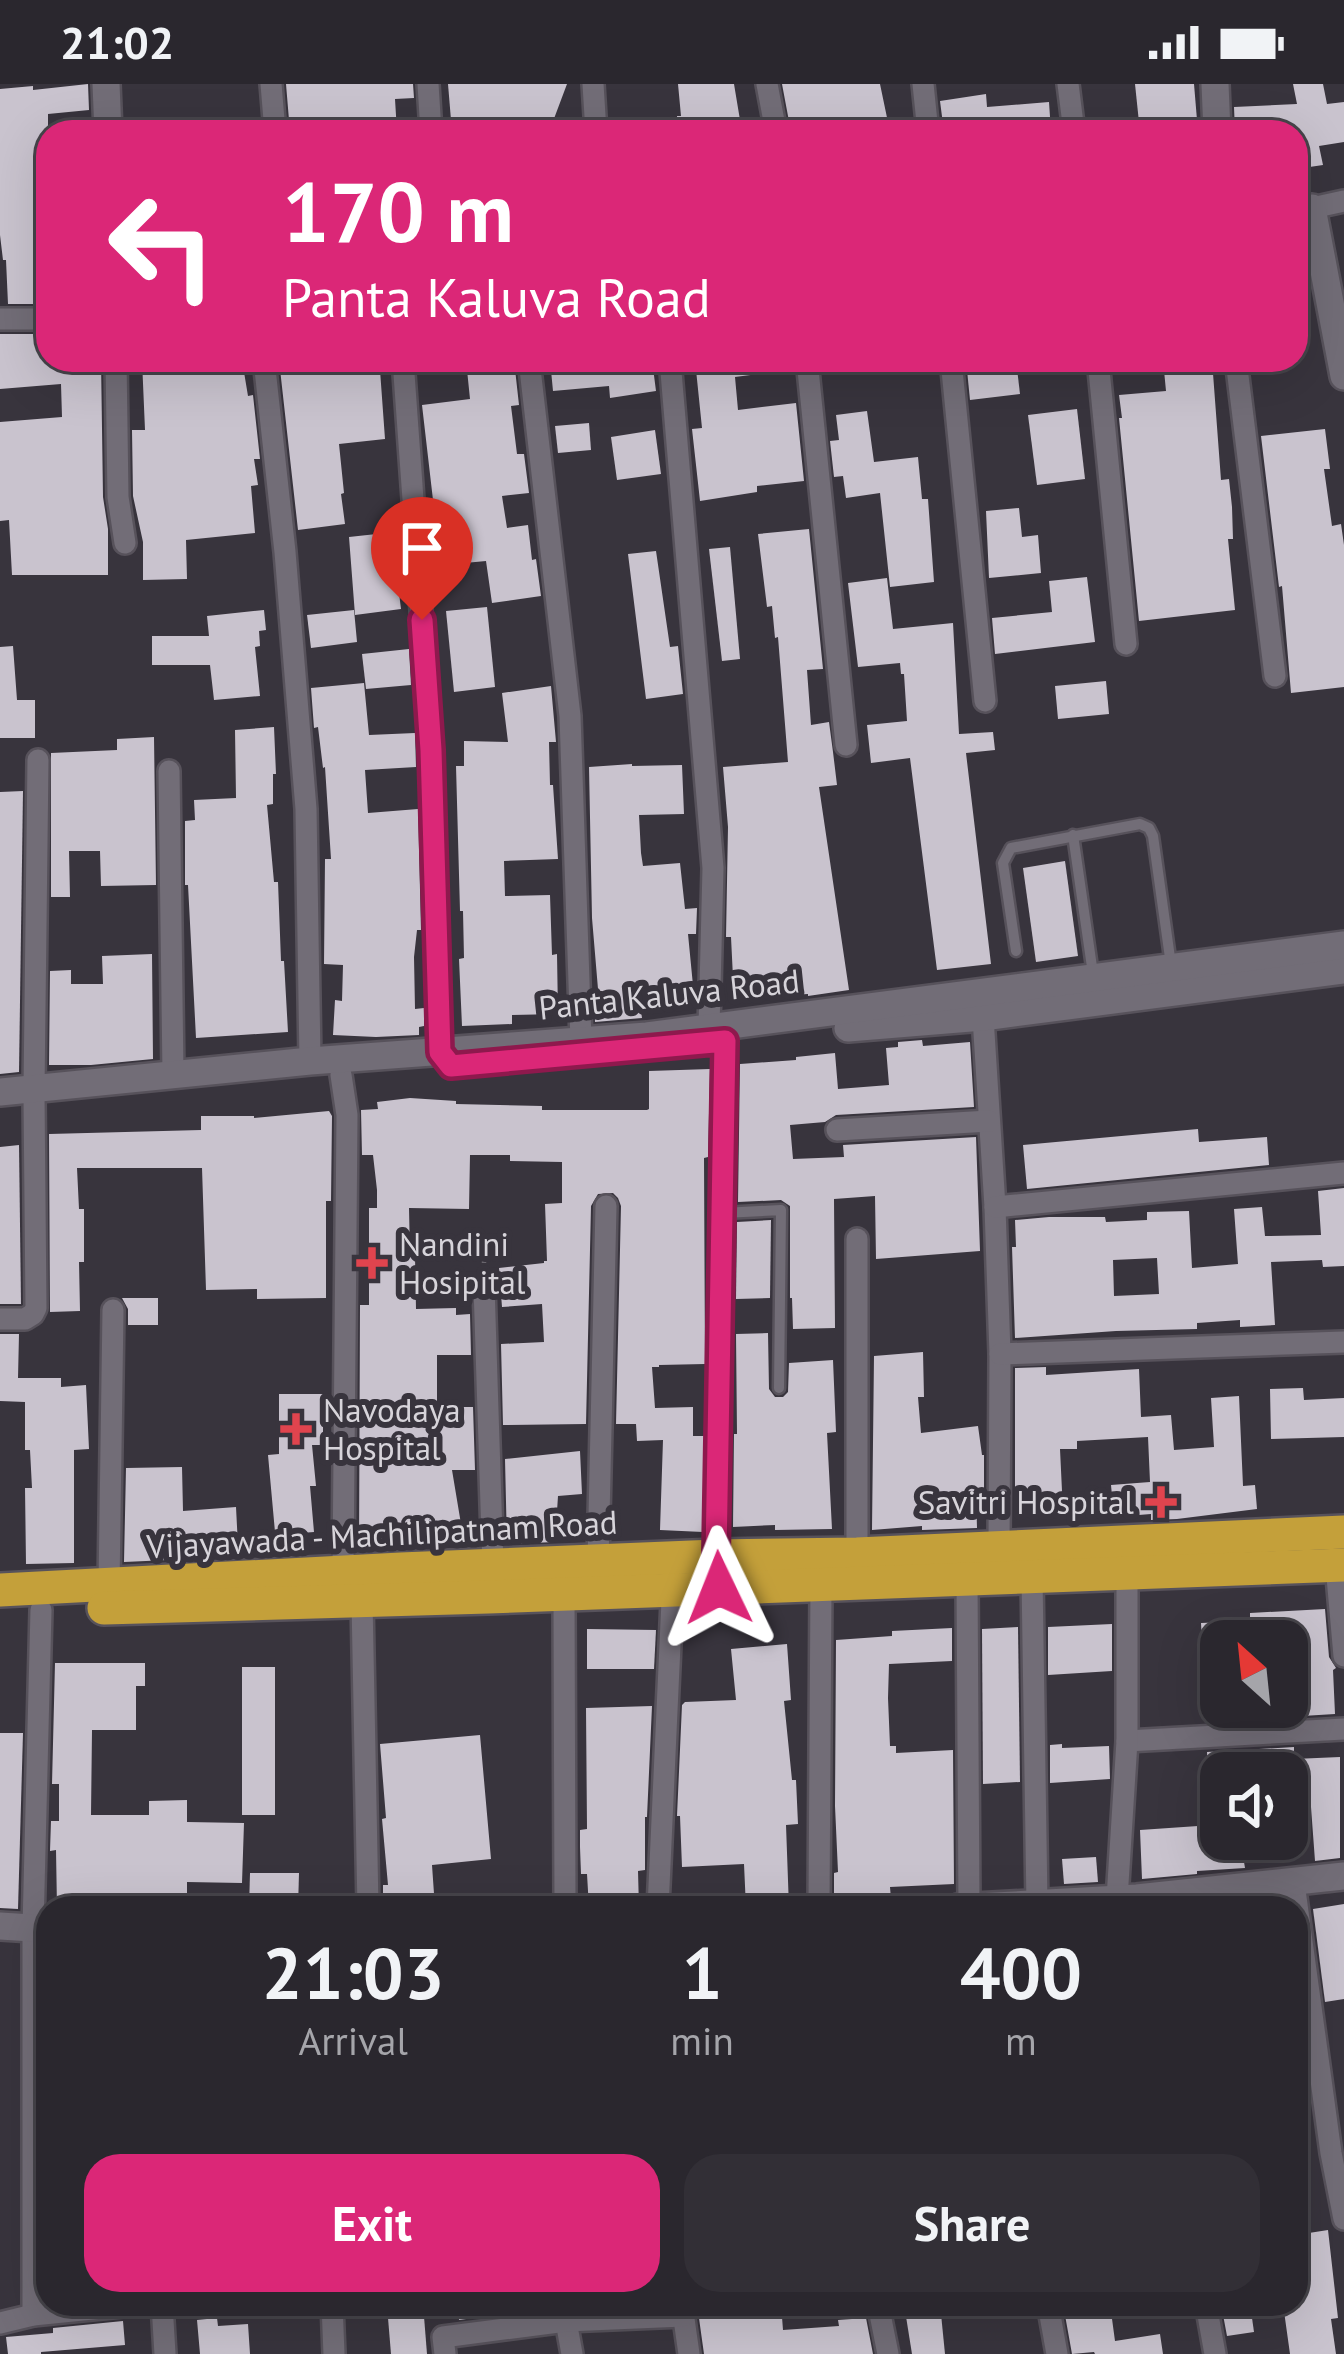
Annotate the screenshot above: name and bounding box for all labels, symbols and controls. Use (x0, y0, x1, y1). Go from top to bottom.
text: 21:02 (60, 13, 174, 71)
text: 170 m (282, 156, 514, 265)
icon: left (84, 168, 240, 324)
text: Panta Kaluva Road (282, 262, 711, 332)
pin (371, 497, 473, 620)
icon: arrive (389, 515, 455, 581)
street label: Panta Kaluva Road (536, 958, 801, 1029)
place label: Nandini Hosipital (399, 1222, 526, 1303)
marker: Nandini Hosipital (356, 1247, 388, 1279)
place label: Navodaya Hospital (323, 1388, 461, 1469)
marker: Navodaya Hospital (280, 1413, 312, 1445)
place label: Savitri Hospital (918, 1480, 1134, 1523)
marker: Savitri Hospital (1145, 1486, 1177, 1518)
street label: Vijayawada - Machilipatnam Road (144, 1500, 619, 1567)
position arrow (656, 1525, 782, 1651)
north arrow (1200, 1620, 1308, 1728)
map controls (1200, 1620, 1308, 1860)
button: sound (1200, 1752, 1308, 1860)
text: 21:03 (262, 1926, 445, 2019)
text: 1 (682, 1926, 723, 2019)
text: 400 (960, 1926, 1082, 2019)
text: Arrival (299, 2015, 408, 2066)
text: min (670, 2015, 734, 2066)
text: m (1005, 2015, 1037, 2066)
button: Exit (84, 2154, 660, 2292)
button: Share (684, 2154, 1260, 2292)

